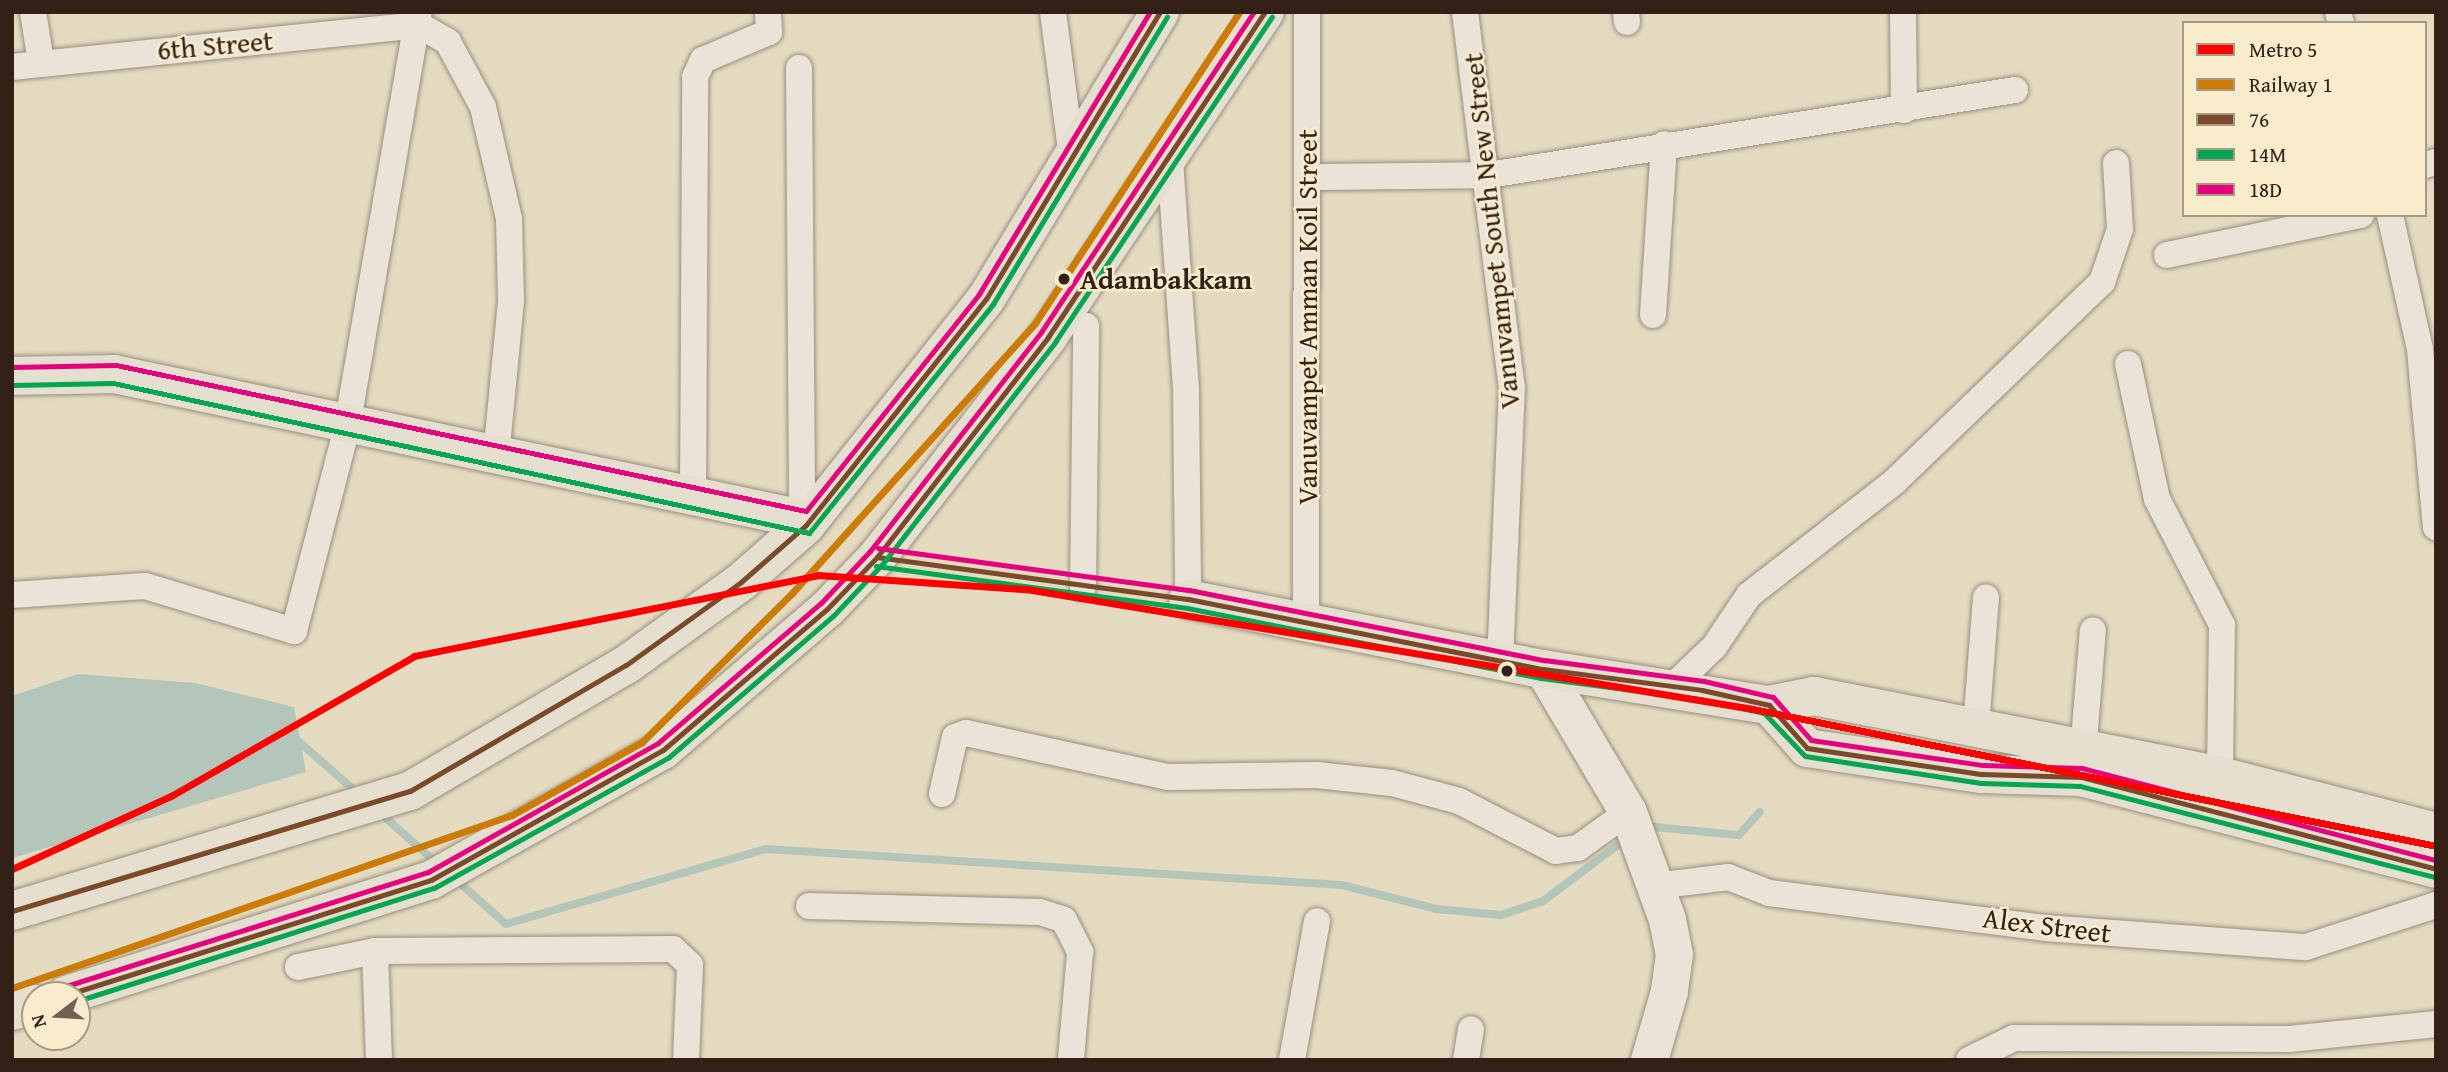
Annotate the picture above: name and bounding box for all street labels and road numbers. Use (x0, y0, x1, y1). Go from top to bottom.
street label: 6th Street (156, 23, 274, 67)
street label: Vanuvampet South New Street (1456, 51, 1526, 411)
street label: Vanuvampet Amman Koil Street (1290, 129, 1324, 505)
street label: Alex Street (1981, 900, 2113, 950)

